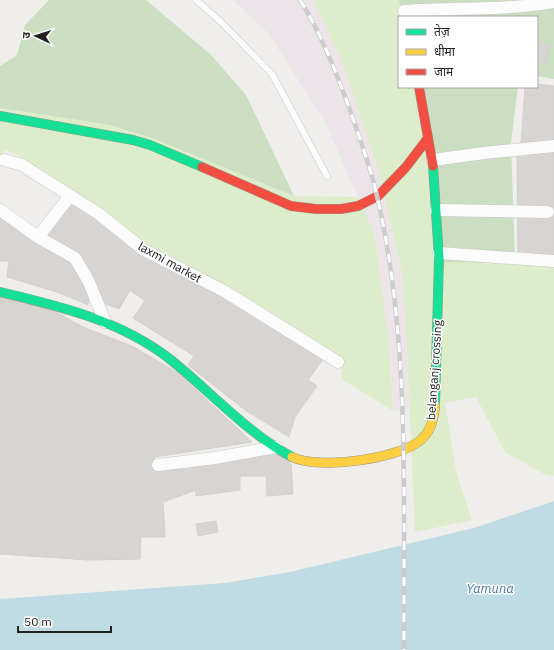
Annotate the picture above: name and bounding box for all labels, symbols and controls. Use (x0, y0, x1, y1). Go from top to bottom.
north arrow (16, 16, 56, 56)
legend (398, 16, 538, 88)
text: तेज़ (434, 24, 451, 39)
text: उ (19, 31, 33, 39)
text: धीमा (434, 44, 456, 59)
text: जाम (434, 64, 454, 79)
street label: laxmi market (136, 238, 204, 286)
street label: belanganj crossing (423, 319, 445, 421)
water label: Yamuna (466, 580, 514, 597)
scale bar (18, 608, 111, 634)
text: 50 m (24, 614, 52, 629)

